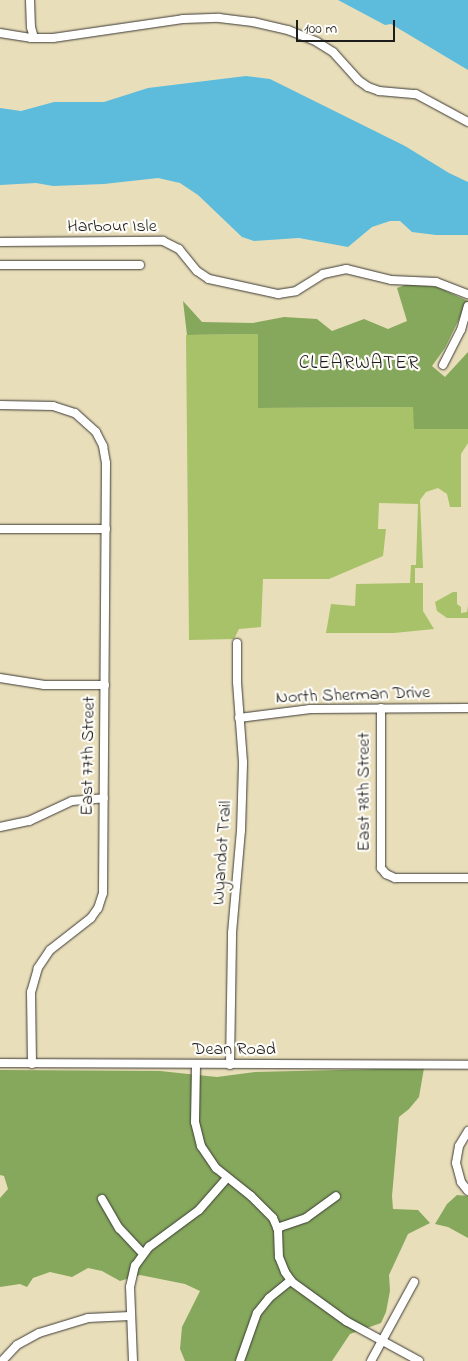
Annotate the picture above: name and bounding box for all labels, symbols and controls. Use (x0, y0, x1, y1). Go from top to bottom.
scale bar (298, 10, 397, 42)
text: 100 m (304, 18, 337, 40)
street label: Harbour Isle (67, 216, 157, 238)
district label: CLEARWATER (297, 353, 421, 375)
street label: North Sherman Drive (275, 683, 431, 709)
street label: East 77th Street (77, 696, 101, 816)
street label: East 78th Street (354, 733, 376, 851)
street label: Wyandot Trail (209, 800, 237, 906)
street label: Dean Road (192, 1039, 276, 1061)

